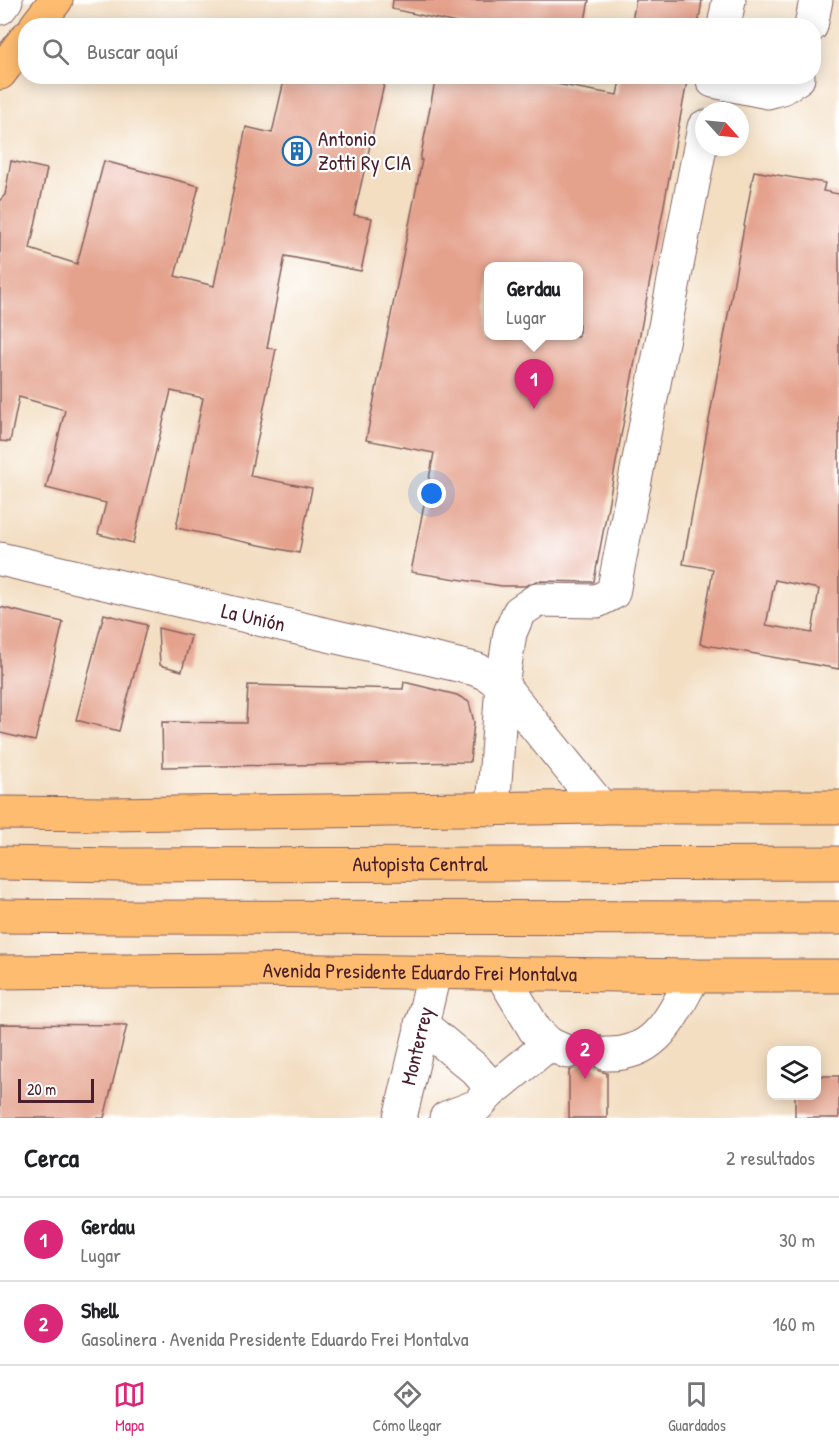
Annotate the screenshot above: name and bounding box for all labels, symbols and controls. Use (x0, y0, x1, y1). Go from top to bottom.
search box (18, 18, 821, 84)
icon: search (39, 35, 72, 68)
text: Buscar aquí (87, 36, 179, 66)
north arrow (695, 102, 749, 156)
place label: Antonio Zotti Ry CIA (318, 124, 411, 177)
building icon: Antonio Zotti Ry CIA (281, 135, 313, 167)
popup (484, 262, 583, 340)
text: Gerdau (507, 273, 560, 303)
text: Lugar (507, 303, 546, 330)
pin: 1 (514, 360, 554, 409)
your location (417, 479, 446, 508)
street label: La Unión (219, 596, 288, 639)
street label: Autopista Central (352, 849, 488, 878)
street label: Avenida Presidente Eduardo Frei Montalva (263, 955, 577, 988)
street label: Monterrey (393, 1004, 440, 1088)
pin: 2 (566, 1030, 604, 1079)
map controls (767, 1046, 821, 1100)
button: layers (767, 1046, 821, 1100)
scale bar (18, 1076, 94, 1104)
text: 20 m (27, 1078, 56, 1100)
text: Cerca (24, 1140, 79, 1175)
text: 2 resultados (726, 1144, 815, 1171)
text: Gerdau (81, 1211, 135, 1241)
text: 1 (40, 1226, 47, 1253)
text: 30 m (779, 1226, 815, 1253)
text: Lugar (81, 1241, 121, 1268)
text: Shell (81, 1295, 119, 1325)
text: 2 (39, 1310, 48, 1337)
text: 160 m (773, 1310, 815, 1337)
text: Gasolinera · Avenida Presidente Eduardo Frei Montalva (81, 1325, 469, 1352)
tab: Mapa (113, 1378, 146, 1436)
tab: Cómo llegar (373, 1378, 442, 1436)
tab: Guardados (668, 1378, 726, 1436)

